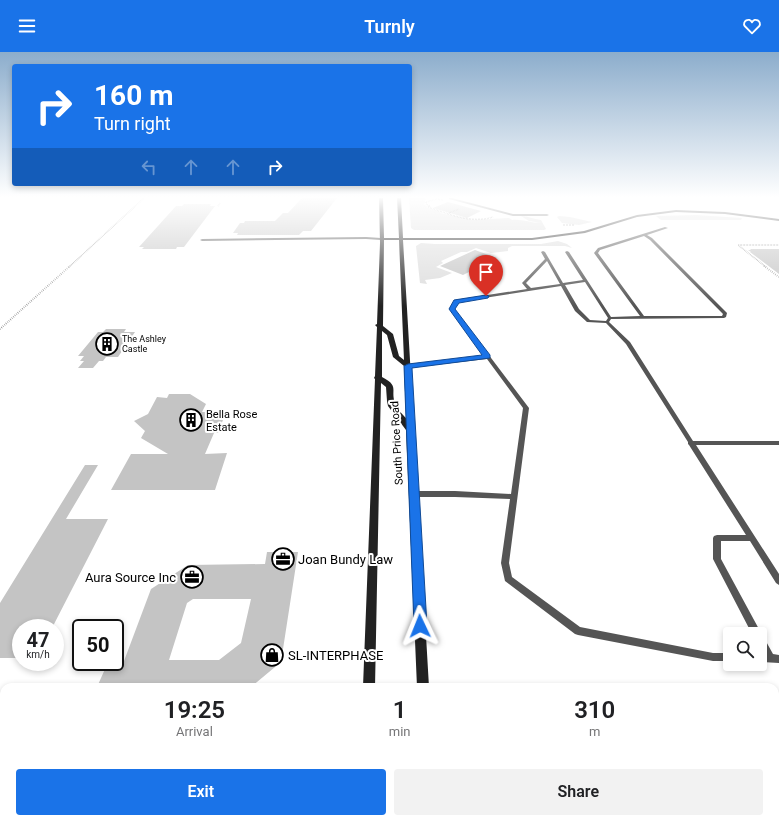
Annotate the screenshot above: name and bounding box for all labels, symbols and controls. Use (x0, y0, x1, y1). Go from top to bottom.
icon: menu (16, 15, 38, 37)
icon: heart (741, 15, 763, 37)
text: Turnly (364, 16, 415, 37)
text: 160 m (94, 79, 173, 112)
icon: right (28, 80, 80, 132)
text: Turn right (94, 113, 171, 134)
icon: left (138, 156, 160, 178)
icon: ahead (180, 156, 202, 178)
icon: ahead (222, 156, 244, 178)
icon: right (264, 156, 286, 178)
pin (469, 255, 503, 296)
icon: arrive (475, 261, 497, 283)
building icon: The Ashley Castle (94, 331, 120, 357)
place label: The Ashley Castle (122, 334, 167, 354)
street label: South Price Road (388, 401, 406, 485)
building icon: Bella Rose Estate (178, 407, 204, 433)
place label: Bella Rose Estate (206, 408, 257, 434)
office icon: Joan Bundy Law (270, 546, 296, 572)
place label: Joan Bundy Law (298, 552, 393, 567)
office icon: Aura Source Inc (179, 564, 205, 590)
place label: Aura Source Inc (85, 570, 176, 585)
position arrow (399, 605, 441, 647)
speed limit sign: 50 (72, 619, 124, 671)
map controls (723, 627, 767, 671)
button: search (723, 627, 767, 671)
text: 47 (27, 628, 49, 652)
shop icon: SL-INTERPHASE (259, 642, 285, 668)
place label: SL-INTERPHASE (288, 648, 383, 663)
text: km/h (26, 649, 50, 660)
text: 19:25 (164, 696, 225, 724)
text: 1 (393, 696, 406, 724)
text: 310 (574, 696, 615, 724)
text: Arrival (176, 724, 213, 739)
text: min (389, 724, 410, 739)
text: m (589, 724, 600, 739)
button: Exit (16, 769, 386, 815)
button: Share (394, 769, 763, 815)

